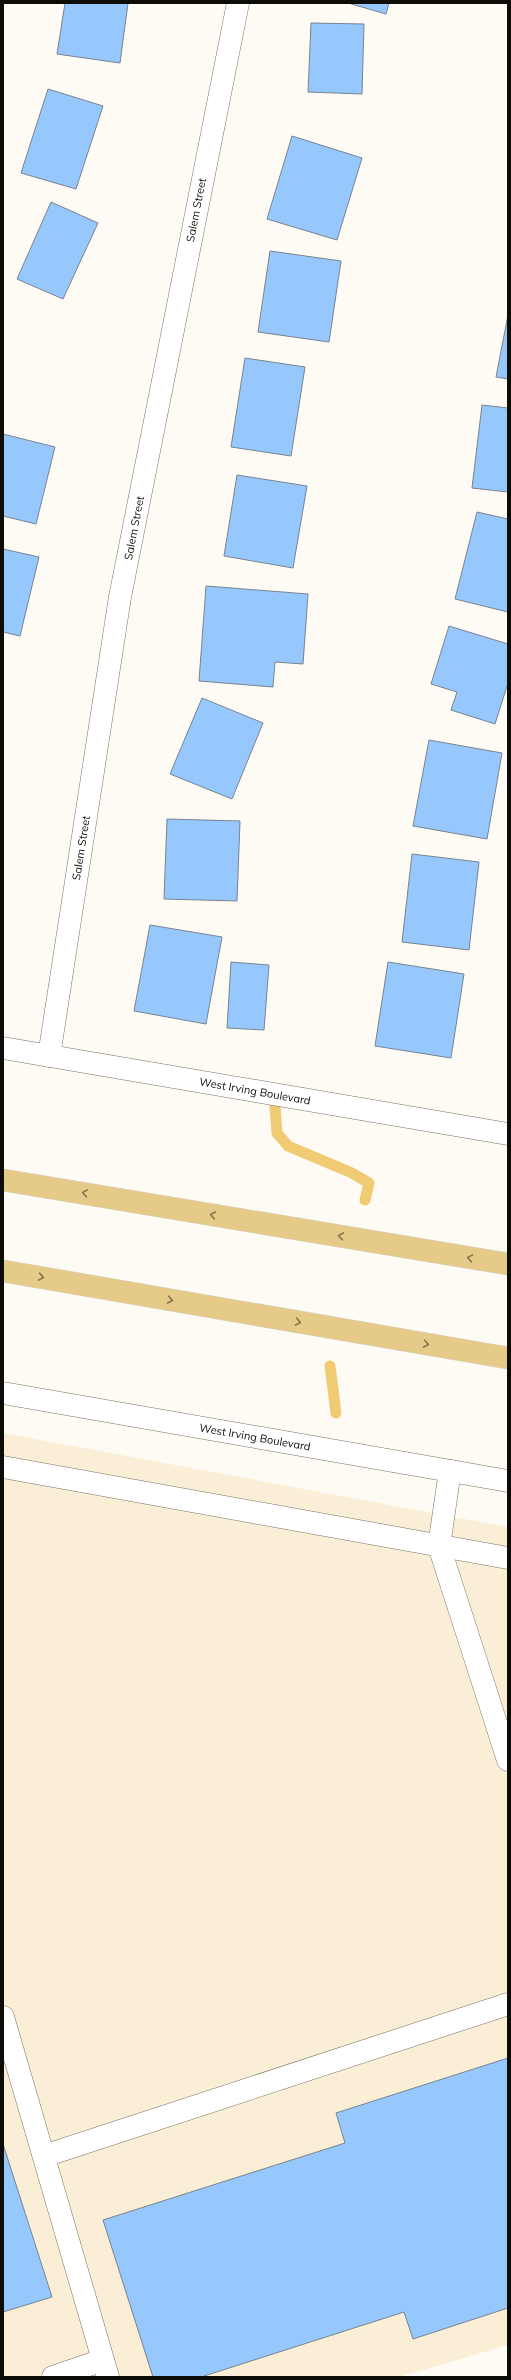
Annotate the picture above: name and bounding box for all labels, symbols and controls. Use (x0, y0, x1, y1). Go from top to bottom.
street label: Salem Street (183, 177, 209, 243)
street label: Salem Street (121, 495, 147, 561)
street label: Salem Street (69, 815, 93, 881)
street label: West Irving Boulevard (198, 1074, 312, 1108)
one-way arrow (82, 1189, 88, 1198)
one-way arrow (210, 1211, 216, 1220)
one-way arrow (338, 1232, 344, 1241)
one-way arrow (466, 1254, 473, 1262)
one-way arrow (38, 1273, 45, 1281)
one-way arrow (166, 1295, 173, 1303)
one-way arrow (294, 1317, 301, 1326)
one-way arrow (423, 1339, 429, 1348)
street label: West Irving Boulevard (198, 1420, 312, 1454)

